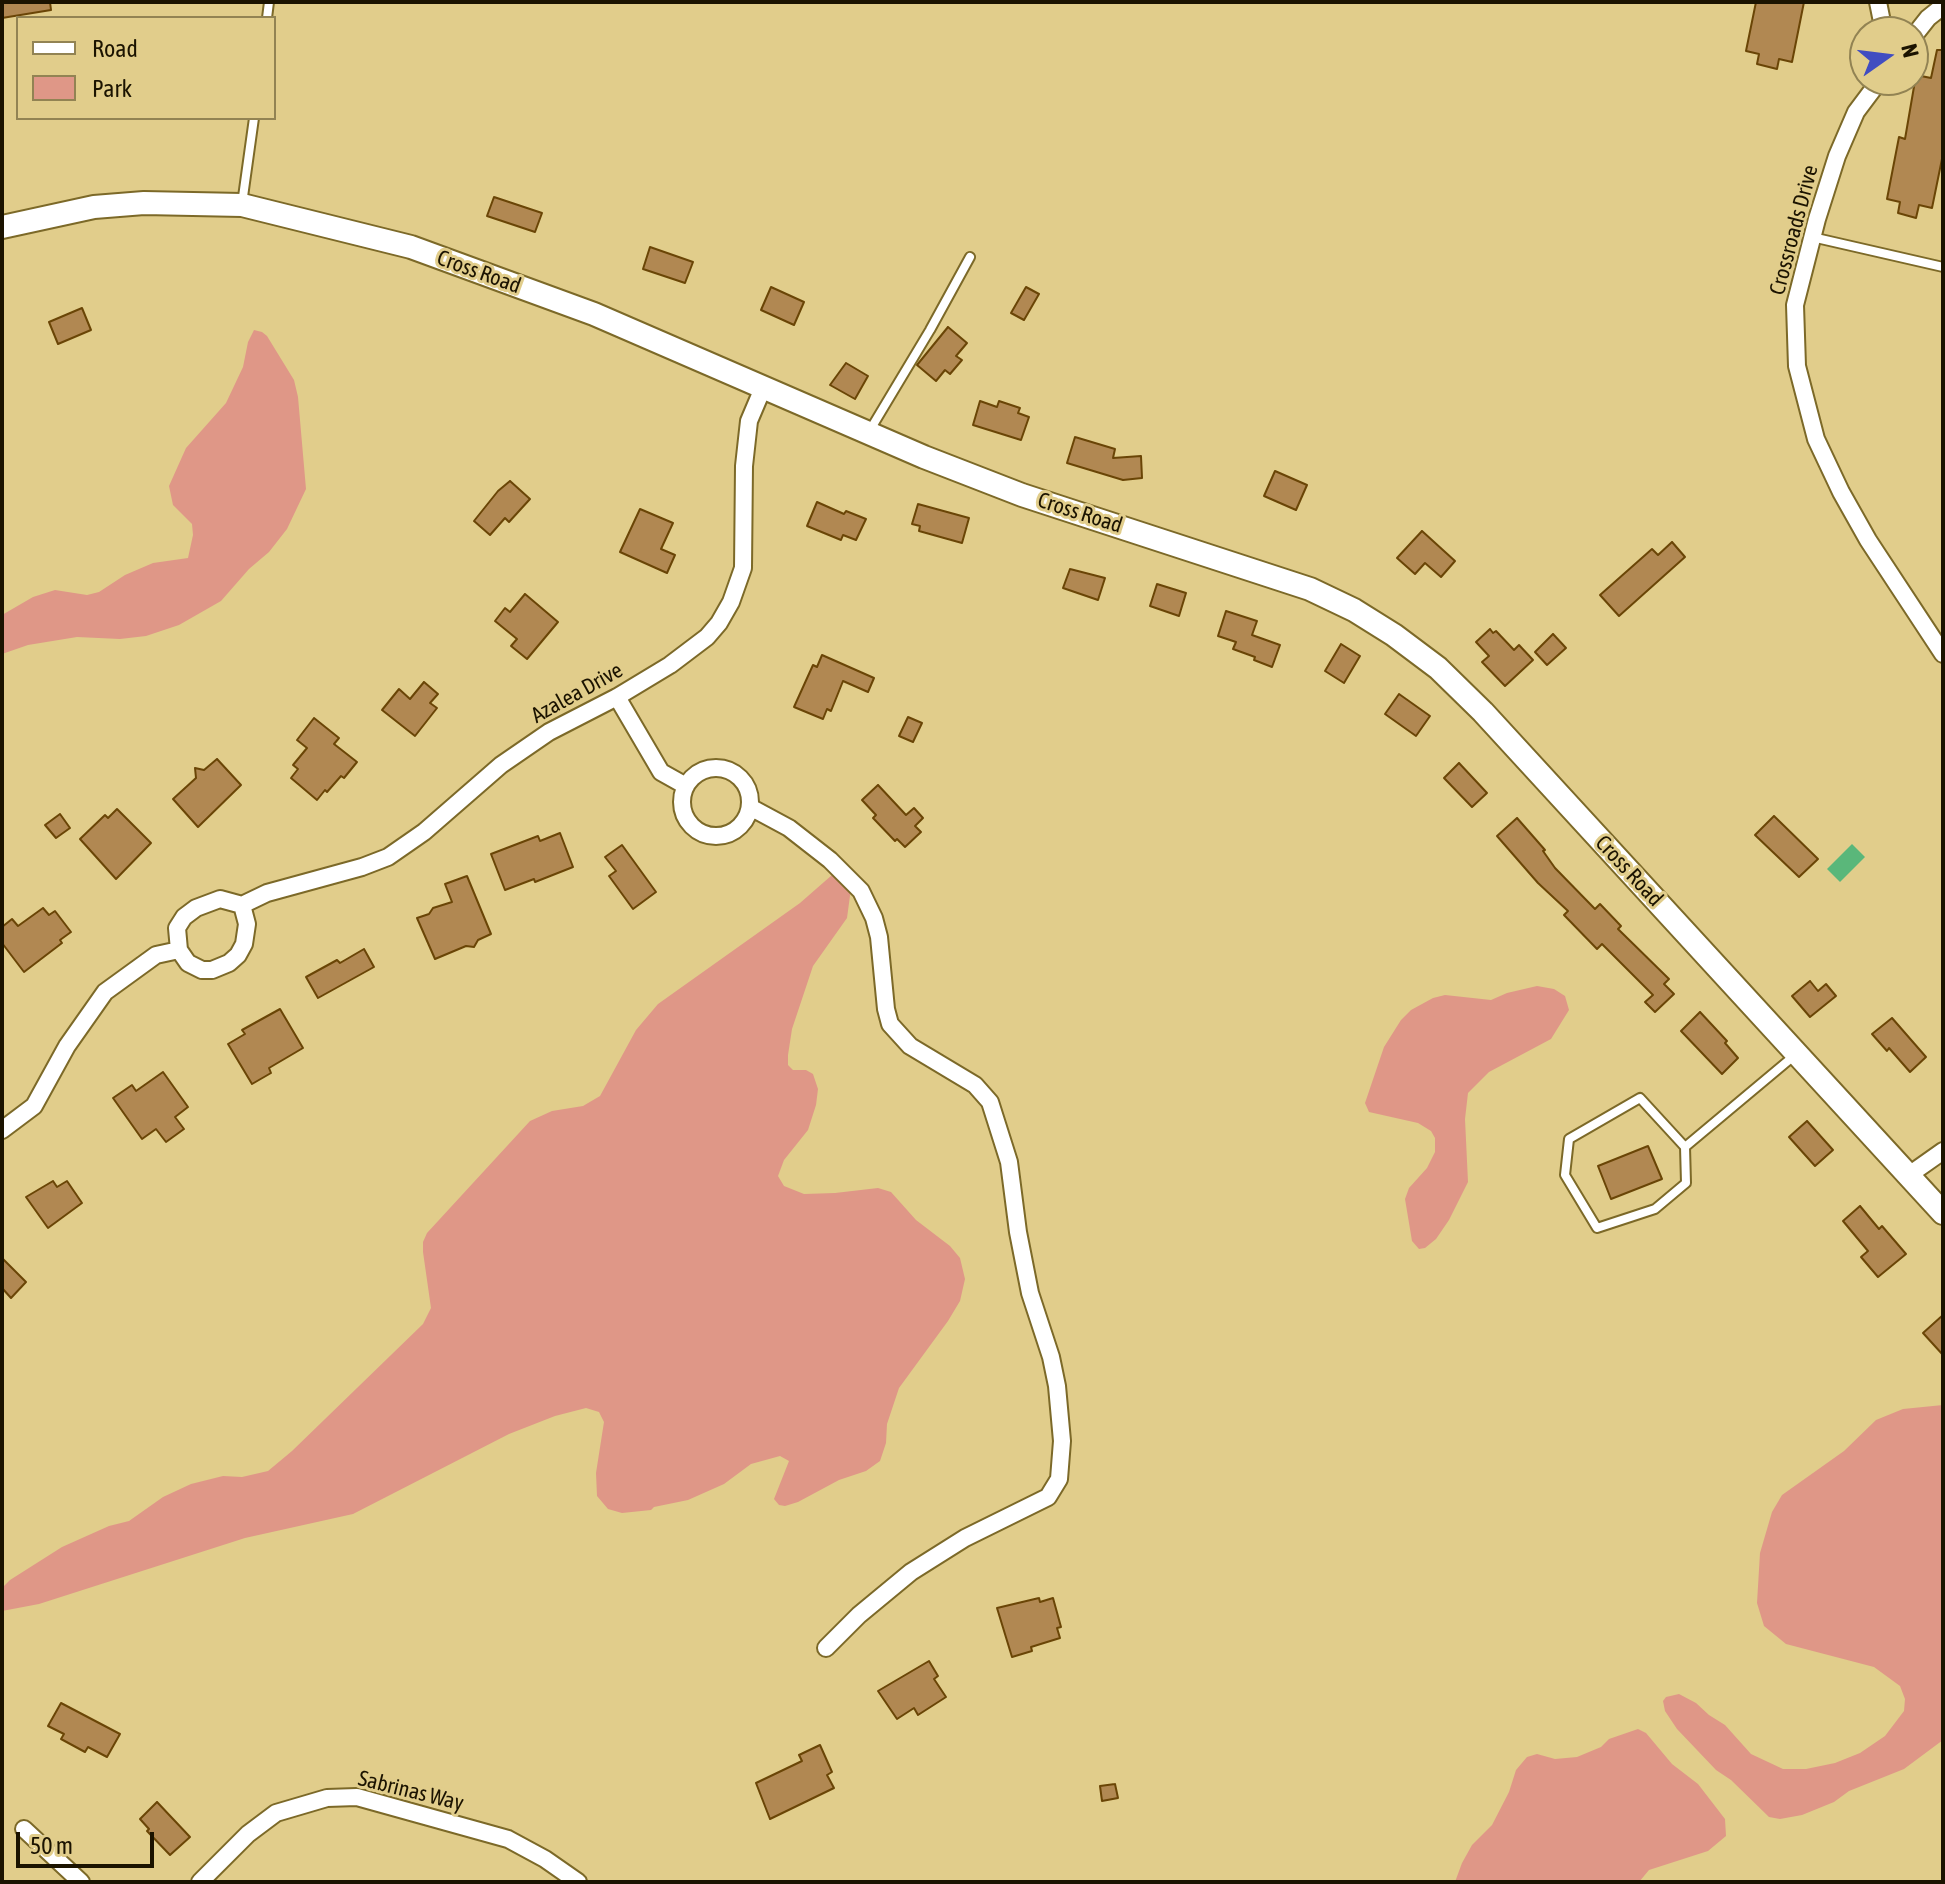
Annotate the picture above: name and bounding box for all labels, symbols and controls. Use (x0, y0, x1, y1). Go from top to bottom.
legend (16, 16, 276, 120)
north arrow (1849, 16, 1929, 96)
text: Road (92, 35, 138, 62)
text: N (1896, 41, 1925, 60)
text: Park (92, 75, 132, 102)
street label: Crossroads Drive (1764, 162, 1824, 298)
street label: Cross Road (433, 245, 525, 299)
street label: Cross Road (1034, 487, 1126, 539)
street label: Azalea Drive (527, 657, 627, 729)
street label: Cross Road (1590, 830, 1668, 912)
street label: Sabrinas Way (356, 1765, 466, 1817)
scale bar (20, 1816, 158, 1866)
text: 50 m (30, 1832, 73, 1859)

